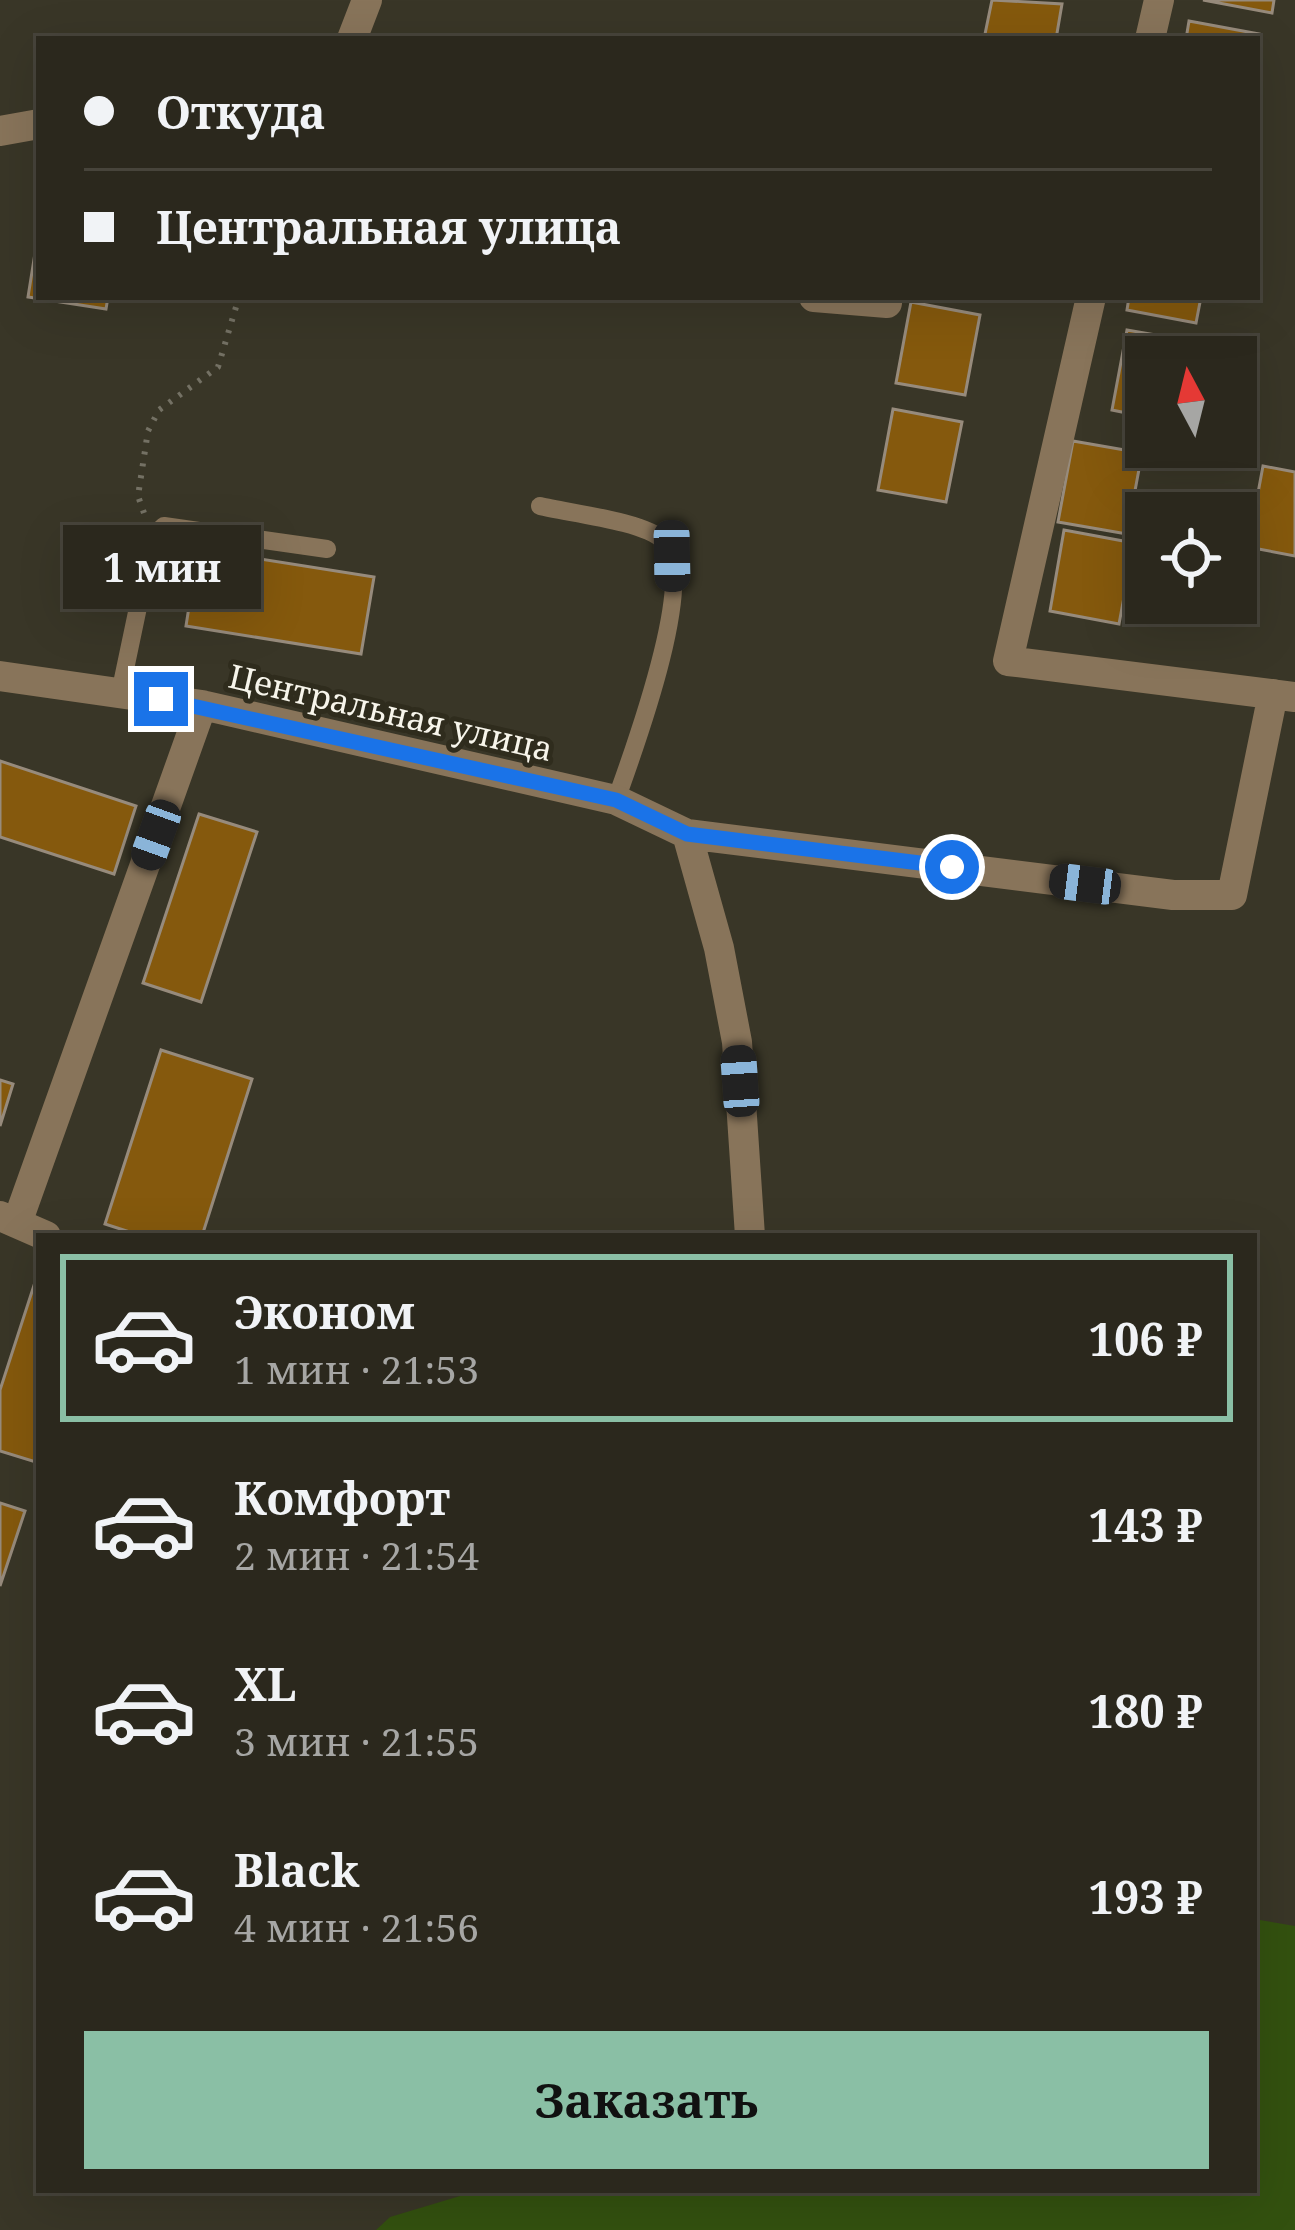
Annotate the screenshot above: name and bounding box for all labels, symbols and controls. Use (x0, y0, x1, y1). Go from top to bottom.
text: Откуда (156, 81, 326, 142)
text: Центральная улица (156, 196, 621, 257)
north arrow (1125, 336, 1257, 468)
map controls (1125, 336, 1257, 624)
button: locate (1125, 492, 1257, 624)
car (653, 520, 691, 592)
callout: 1 мин (62, 525, 260, 609)
text: 1 мин (103, 540, 221, 593)
street label: Центральная улица (225, 653, 557, 771)
route end (134, 672, 188, 726)
car (127, 795, 185, 875)
route start (925, 840, 979, 894)
car (1047, 862, 1123, 906)
car (720, 1044, 760, 1118)
text: Эконом (234, 1281, 415, 1342)
icon: car (90, 1284, 198, 1392)
text: 106 ₽ (1088, 1308, 1203, 1369)
text: 1 мин · 21:53 (234, 1342, 479, 1395)
text: Комфорт (234, 1467, 450, 1528)
icon: car (90, 1470, 198, 1578)
text: 143 ₽ (1088, 1494, 1203, 1555)
text: 2 мин · 21:54 (234, 1528, 479, 1581)
text: XL (234, 1653, 296, 1714)
icon: car (90, 1656, 198, 1764)
text: 180 ₽ (1088, 1680, 1203, 1741)
text: 3 мин · 21:55 (234, 1714, 479, 1767)
text: Black (234, 1839, 359, 1900)
icon: car (90, 1842, 198, 1950)
text: 193 ₽ (1088, 1866, 1203, 1927)
text: 4 мин · 21:56 (234, 1900, 479, 1953)
button: Заказать (84, 2031, 1209, 2169)

